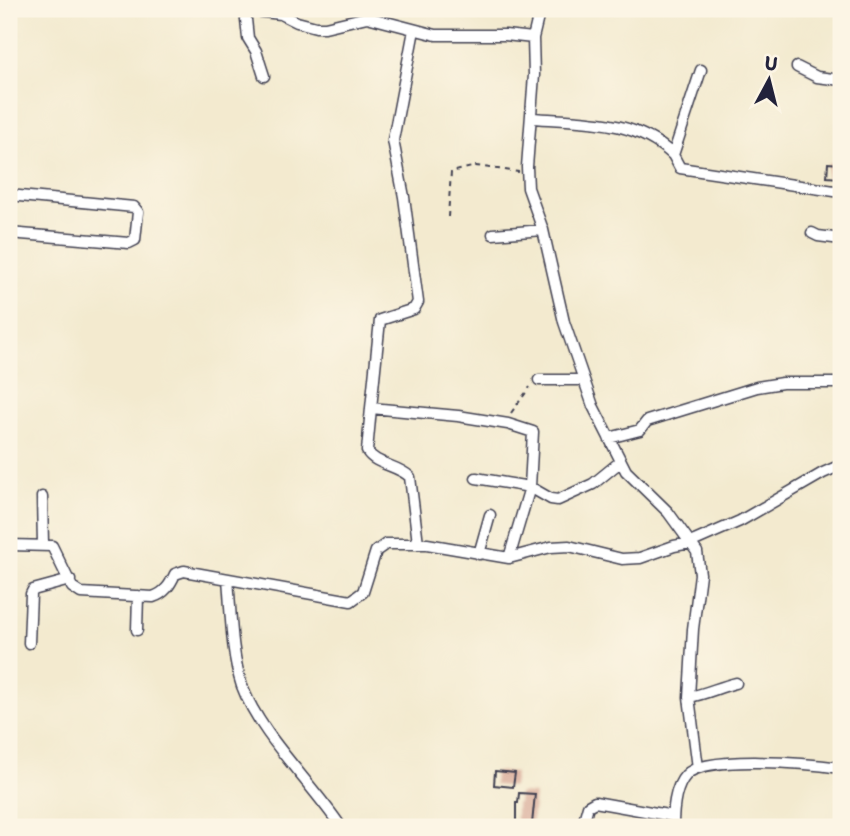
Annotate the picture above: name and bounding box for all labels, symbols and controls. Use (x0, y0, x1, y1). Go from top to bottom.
north arrow (734, 46, 804, 116)
text: U (763, 50, 779, 77)

